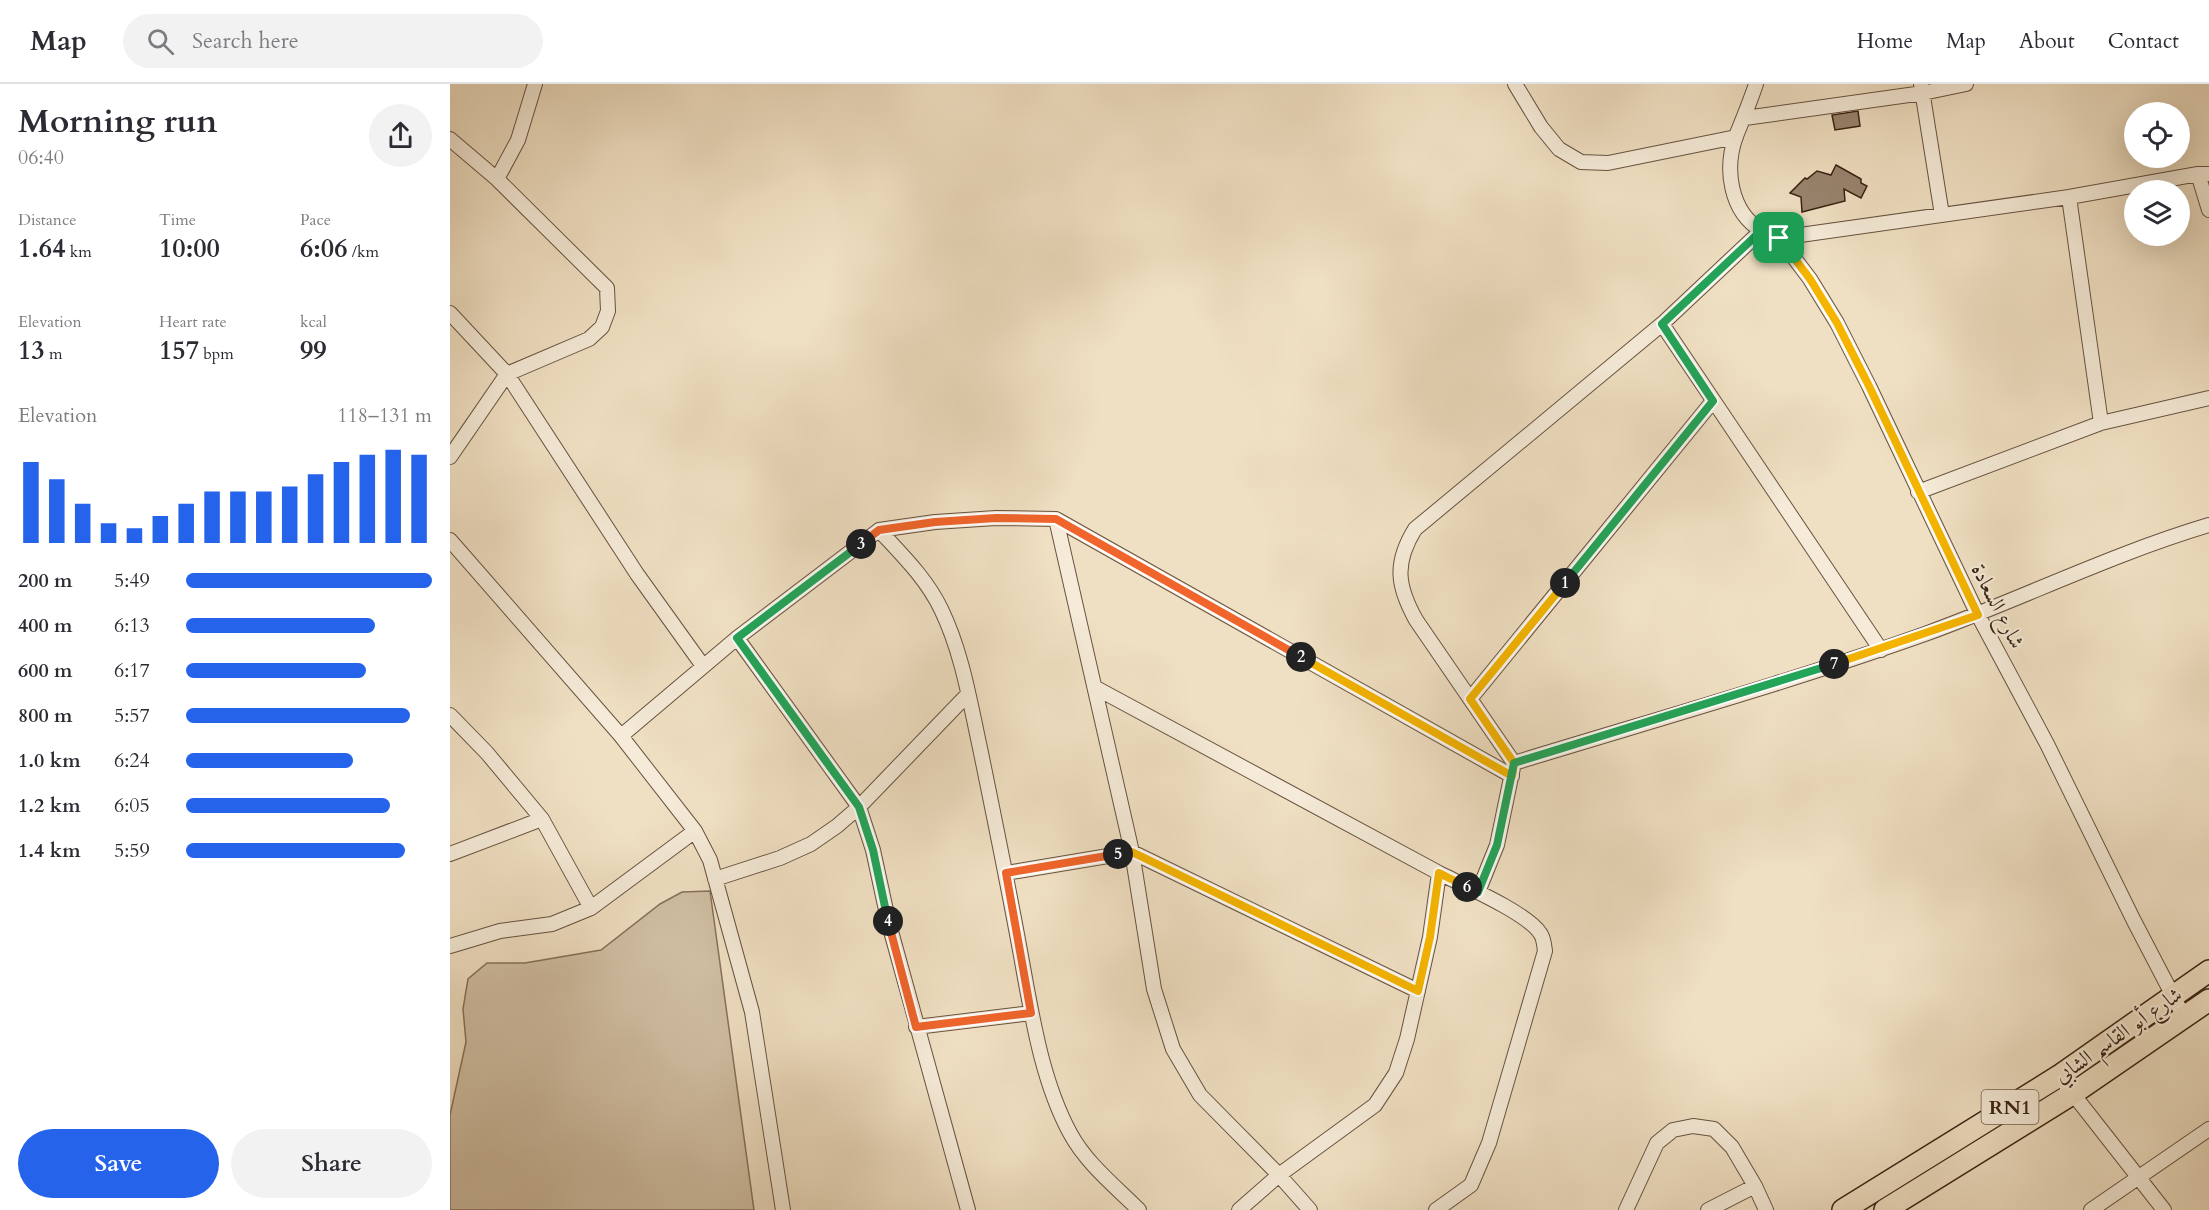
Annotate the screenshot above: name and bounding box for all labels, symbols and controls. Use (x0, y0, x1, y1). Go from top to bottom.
search box (123, 14, 543, 68)
text: Map (30, 22, 87, 60)
icon: search (144, 25, 177, 58)
text: Search here (192, 26, 299, 56)
text: Home (1857, 27, 1913, 56)
text: Map (1946, 27, 1986, 56)
text: About (2019, 27, 2075, 56)
text: Contact (2108, 27, 2179, 56)
text: Morning run (18, 99, 218, 144)
map controls (2124, 102, 2190, 246)
button: locate (2124, 102, 2190, 168)
button: share (369, 104, 432, 167)
text: 06:40 (18, 144, 64, 171)
button: layers (2124, 180, 2190, 246)
text: Distance (18, 209, 76, 231)
text: Time (159, 209, 196, 231)
text: Pace (300, 209, 331, 231)
pin (1753, 212, 1804, 263)
icon: arrive (1762, 221, 1795, 254)
text: 1.64 (18, 231, 66, 266)
text: 10:00 (159, 231, 220, 266)
text: 6:06 (300, 231, 348, 266)
text: km (66, 241, 92, 263)
text: /km (348, 241, 379, 263)
text: Elevation (18, 311, 82, 333)
text: Heart rate (159, 311, 227, 333)
text: kcal (300, 311, 327, 333)
text: 13 (18, 333, 45, 368)
text: 157 (159, 333, 199, 368)
text: 99 (300, 333, 327, 368)
text: m (45, 343, 62, 365)
text: bpm (199, 343, 234, 365)
text: Elevation (18, 402, 97, 429)
text: 118–131 m (337, 402, 432, 429)
pin: 3 (846, 529, 876, 559)
text: 3 (857, 533, 865, 555)
street label: شارع السعادة (1961, 559, 2031, 655)
text: 200 m (18, 567, 73, 594)
text: 5:49 (114, 567, 150, 594)
pin: 1 (1550, 568, 1580, 598)
text: 1 (1561, 572, 1569, 594)
text: 400 m (18, 612, 73, 639)
text: 6:13 (114, 612, 150, 639)
pin: 2 (1286, 642, 1316, 672)
text: 2 (1297, 646, 1305, 668)
pin: 7 (1819, 649, 1849, 679)
text: 7 (1830, 653, 1838, 675)
text: 600 m (18, 657, 73, 684)
text: 6:17 (114, 657, 150, 684)
text: 800 m (18, 702, 73, 729)
text: 5:57 (114, 702, 150, 729)
text: 1.0 km (18, 747, 81, 774)
text: 6:24 (114, 747, 150, 774)
text: 1.2 km (18, 792, 81, 819)
text: 6:05 (114, 792, 150, 819)
text: 1.4 km (18, 837, 81, 864)
text: 5:59 (114, 837, 150, 864)
pin: 5 (1103, 839, 1133, 869)
text: 5 (1114, 843, 1122, 865)
pin: 6 (1452, 872, 1482, 902)
text: 6 (1463, 876, 1471, 898)
pin: 4 (873, 906, 903, 936)
text: 4 (884, 910, 892, 932)
street label: شارع أبو القاسم الشابي (2048, 980, 2191, 1095)
road number: RN1 (1982, 1090, 2038, 1124)
button: Save (18, 1129, 219, 1198)
button: Share (231, 1129, 432, 1198)

